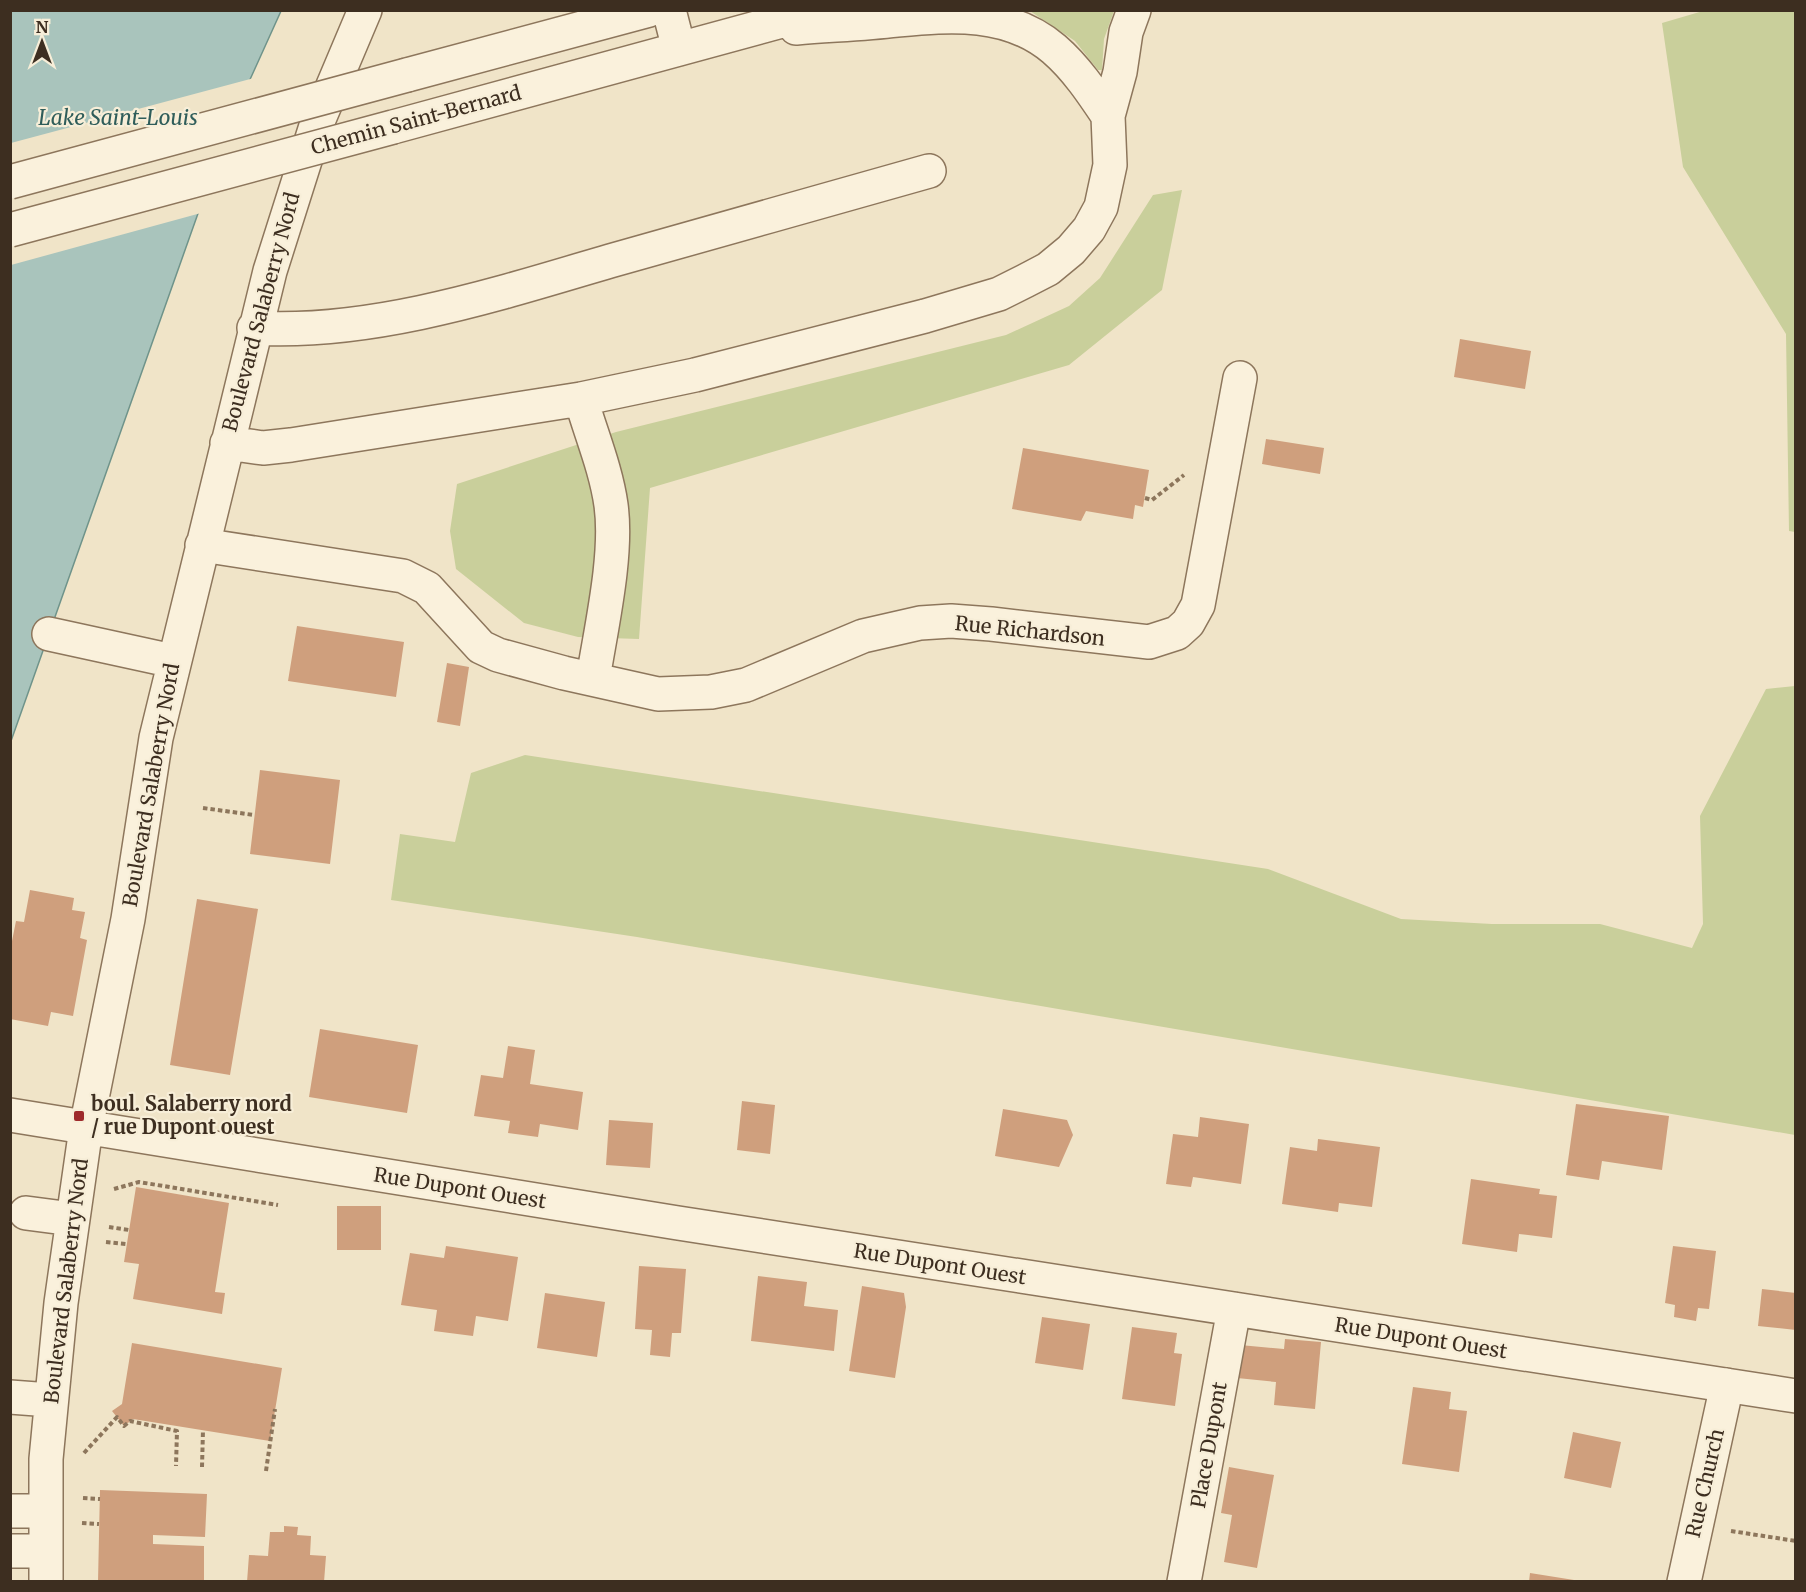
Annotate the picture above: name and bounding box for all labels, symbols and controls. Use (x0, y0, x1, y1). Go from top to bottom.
north arrow (12, 12, 72, 72)
text: N (36, 17, 49, 37)
street label: Chemin Saint-Bernard (308, 79, 524, 160)
water label: Lake Saint-Louis (38, 104, 198, 131)
street label: Boulevard Salaberry Nord (216, 189, 305, 434)
street label: Rue Richardson (954, 610, 1106, 651)
street label: Boulevard Salaberry Nord (117, 661, 184, 909)
place label: boul. Salaberry nord / rue Dupont ouest (91, 1091, 292, 1139)
marker: boul. Salaberry nord / rue Dupont ouest (72, 1109, 86, 1123)
street label: Boulevard Salaberry Nord (38, 1157, 93, 1405)
street label: Rue Dupont Ouest (372, 1162, 548, 1214)
street label: Rue Dupont Ouest (852, 1238, 1028, 1290)
street label: Rue Dupont Ouest (1333, 1312, 1509, 1364)
street label: Place Dupont (1185, 1380, 1232, 1510)
street label: Rue Church (1680, 1426, 1729, 1540)

